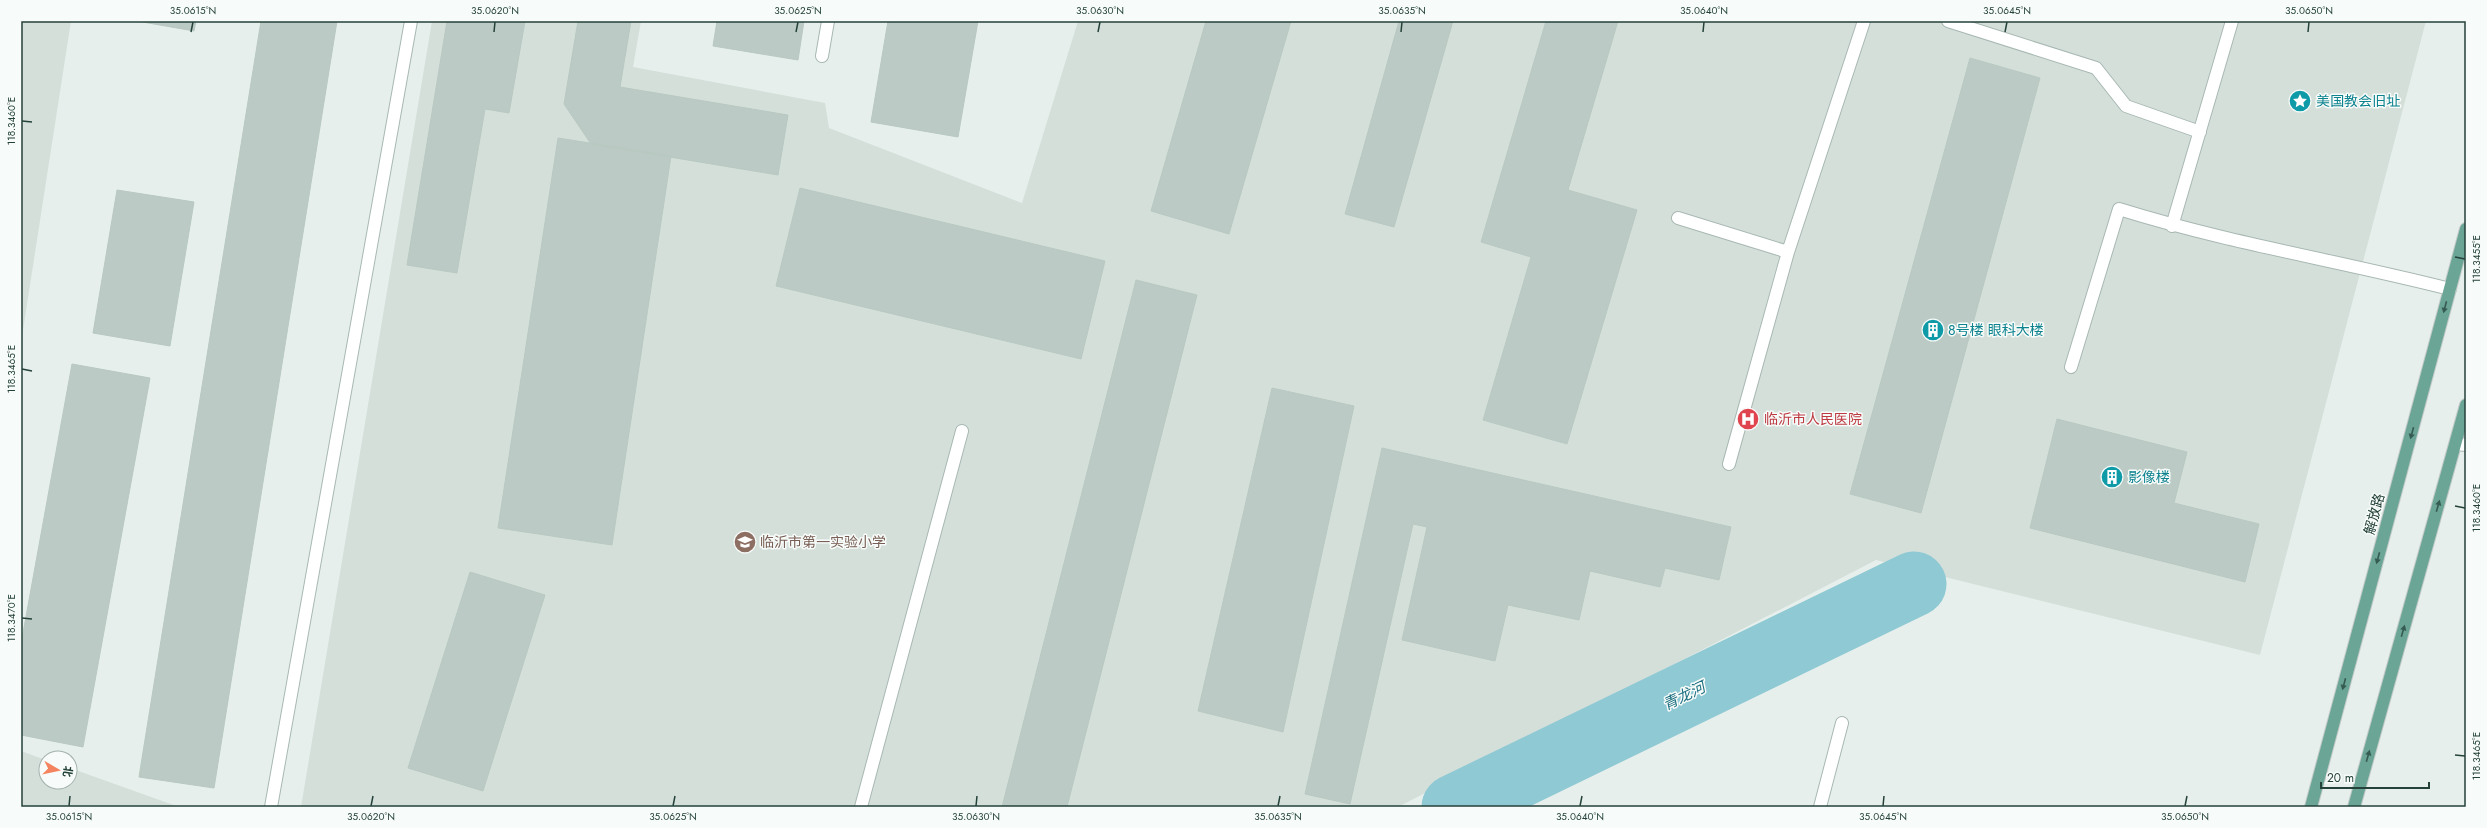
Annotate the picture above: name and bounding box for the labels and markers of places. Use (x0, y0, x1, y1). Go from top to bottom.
place icon: 美国教会旧址 (2287, 88, 2313, 114)
place label: 美国教会旧址 (2316, 91, 2400, 111)
building icon: 8号楼 眼科大楼 (1920, 317, 1946, 343)
place label: 8号楼 眼科大楼 (1948, 320, 2044, 340)
hospital icon: 临沂市人民医院 (1735, 406, 1761, 432)
place label: 临沂市人民医院 (1764, 409, 1862, 429)
building icon: 影像楼 (2099, 464, 2125, 490)
place label: 影像楼 (2128, 467, 2170, 487)
school or university icon: 临沂市第一实验小学 (732, 529, 758, 555)
place label: 临沂市第一实验小学 (760, 532, 886, 552)

